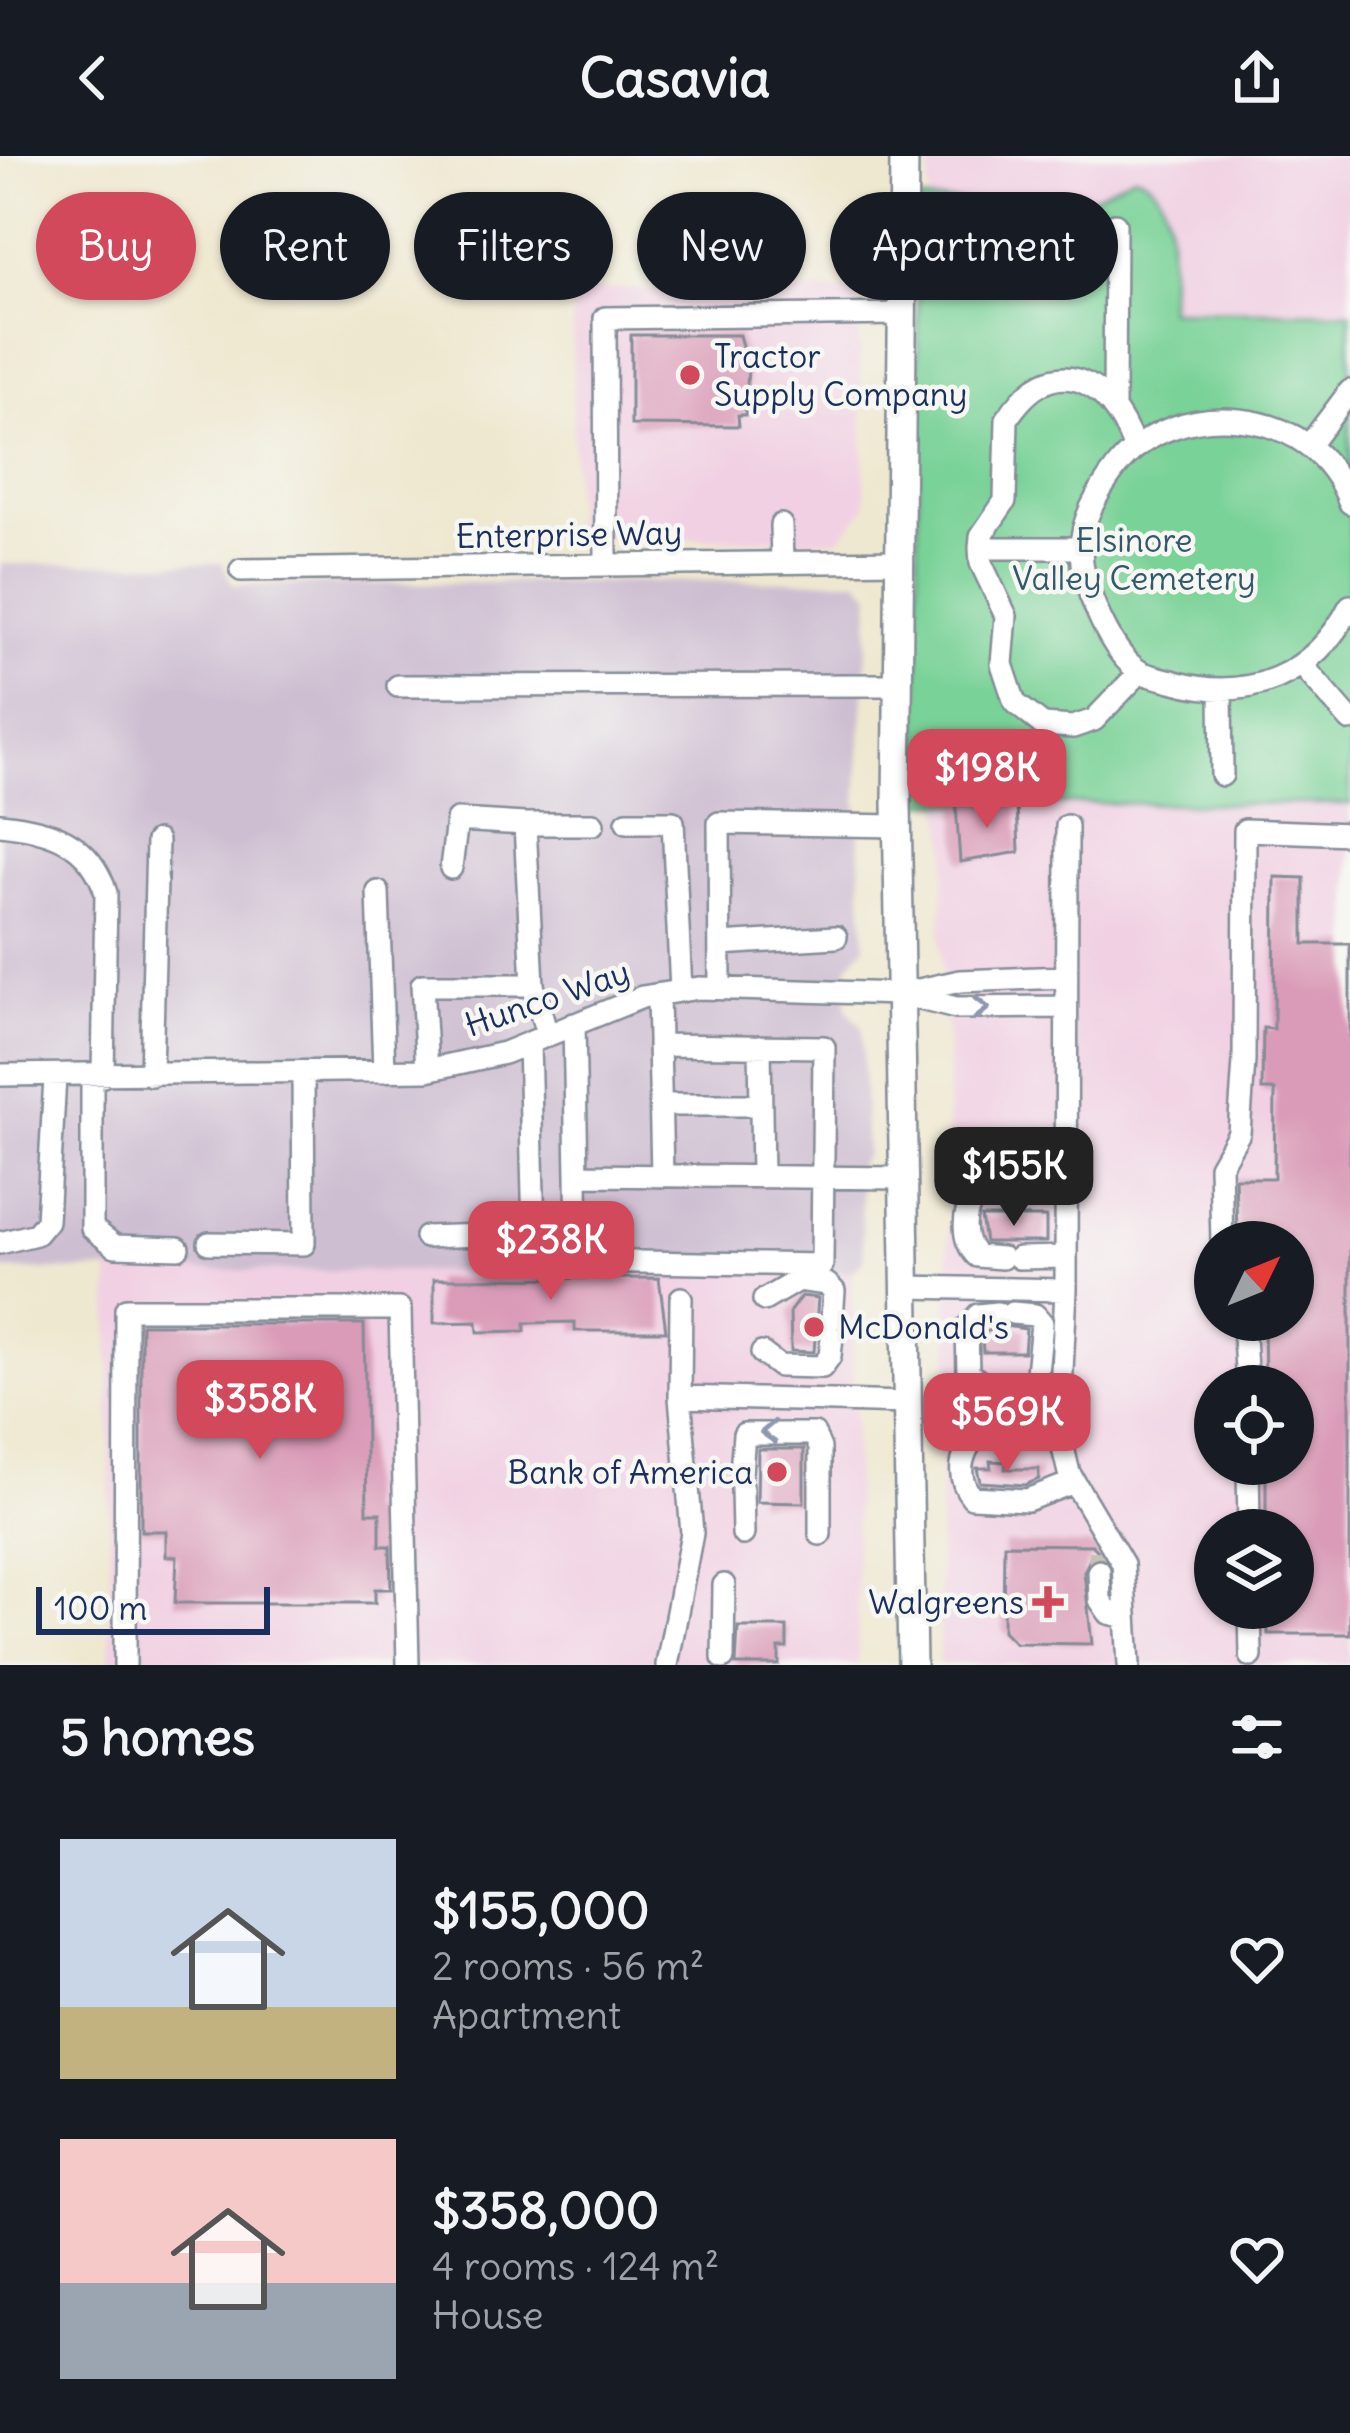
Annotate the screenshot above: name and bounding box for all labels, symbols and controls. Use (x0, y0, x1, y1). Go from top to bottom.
text: Casavia (580, 44, 770, 112)
icon: back (60, 45, 126, 111)
icon: share (1224, 45, 1290, 111)
chip: Buy (36, 192, 196, 300)
chip: Rent (220, 192, 390, 300)
chip: Filters (414, 192, 613, 300)
chip: New (637, 192, 806, 300)
chip: Apartment (830, 192, 1118, 300)
place label: Tractor Supply Company (714, 335, 967, 415)
marker: Tractor Supply Company (677, 362, 703, 388)
street label: Enterprise Way (455, 511, 683, 557)
park label: Elsinore Valley Cemetery (1012, 519, 1256, 599)
pin: $198K (903, 729, 1071, 831)
text: $198K (934, 743, 1040, 792)
street label: Hunco Way (459, 950, 635, 1046)
one-way arrow (972, 995, 991, 1021)
pin: $155K (930, 1127, 1098, 1229)
text: $155K (961, 1141, 1067, 1190)
pin: $238K (467, 1201, 635, 1303)
text: $238K (495, 1215, 607, 1264)
north arrow (1194, 1221, 1314, 1341)
map controls (1194, 1221, 1314, 1629)
place label: McDonald's (838, 1306, 1009, 1348)
marker: McDonald's (801, 1314, 827, 1340)
pin: $358K (176, 1360, 344, 1462)
button: locate (1194, 1365, 1314, 1485)
pin: $569K (923, 1373, 1091, 1475)
text: $358K (204, 1374, 316, 1423)
text: $569K (950, 1387, 1064, 1436)
one-way arrow (759, 1419, 778, 1445)
place label: Bank of America (508, 1451, 753, 1493)
marker: Bank of America (764, 1459, 790, 1485)
button: layers (1194, 1509, 1314, 1629)
scale bar (36, 1581, 270, 1634)
place label: Walgreens (868, 1581, 1024, 1623)
text: 100 m (54, 1587, 147, 1629)
marker: Walgreens (1035, 1589, 1061, 1615)
icon: filters (1224, 1704, 1290, 1770)
text: 5 homes (60, 1705, 255, 1769)
text: $155,000 (432, 1878, 650, 1942)
icon: home (156, 1887, 300, 2031)
icon: heart (1224, 1926, 1290, 1992)
text: 2 rooms · 56 m² (432, 1942, 704, 1991)
text: Apartment (432, 1991, 621, 2040)
text: $358,000 (432, 2178, 659, 2242)
icon: home (156, 2187, 300, 2331)
icon: heart (1224, 2226, 1290, 2292)
text: 4 rooms · 124 m² (432, 2242, 719, 2291)
text: House (432, 2291, 543, 2340)

